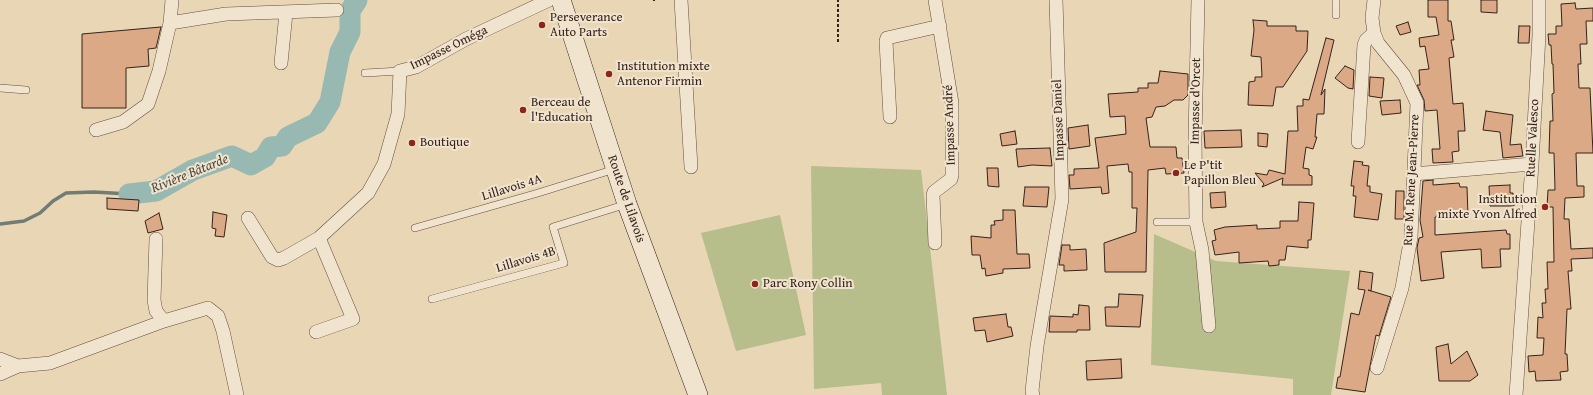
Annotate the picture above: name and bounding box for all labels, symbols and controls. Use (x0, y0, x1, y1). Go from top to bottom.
place label: Perseverance Auto Parts (550, 10, 623, 41)
marker: Perseverance Auto Parts (537, 20, 547, 30)
street label: Impasse Oméga (408, 23, 490, 73)
street label: Impasse d'Orcet (1187, 57, 1205, 145)
place label: Institution mixte Antenor Firmin (617, 59, 710, 90)
marker: Institution mixte Antenor Firmin (604, 69, 614, 79)
street label: Impasse Daniel (1050, 79, 1068, 161)
street label: Impasse André (941, 84, 959, 166)
place label: Berceau de l'Education (531, 95, 593, 126)
street label: Ruelle Valesco (1523, 99, 1543, 177)
marker: Berceau de l'Education (518, 105, 528, 115)
street label: Rue M. Rene Jean-Pierre (1401, 114, 1423, 246)
place label: Boutique (420, 135, 469, 151)
marker: Boutique (407, 138, 417, 148)
water label: Rivière Bâtarde (149, 151, 231, 197)
street label: Route de Lilavois (604, 153, 648, 245)
place label: Le P'tit Papillon Bleu (1184, 158, 1256, 189)
marker: Le P'tit Papillon Bleu (1171, 168, 1181, 178)
street label: Lillavois 4A (480, 171, 544, 205)
place label: Institution mixte Yvon Alfred (1438, 192, 1537, 223)
marker: Institution mixte Yvon Alfred (1540, 202, 1550, 212)
street label: Lillavois 4B (494, 244, 558, 276)
place label: Parc Rony Collin (763, 276, 853, 292)
marker: Parc Rony Collin (750, 279, 760, 289)

